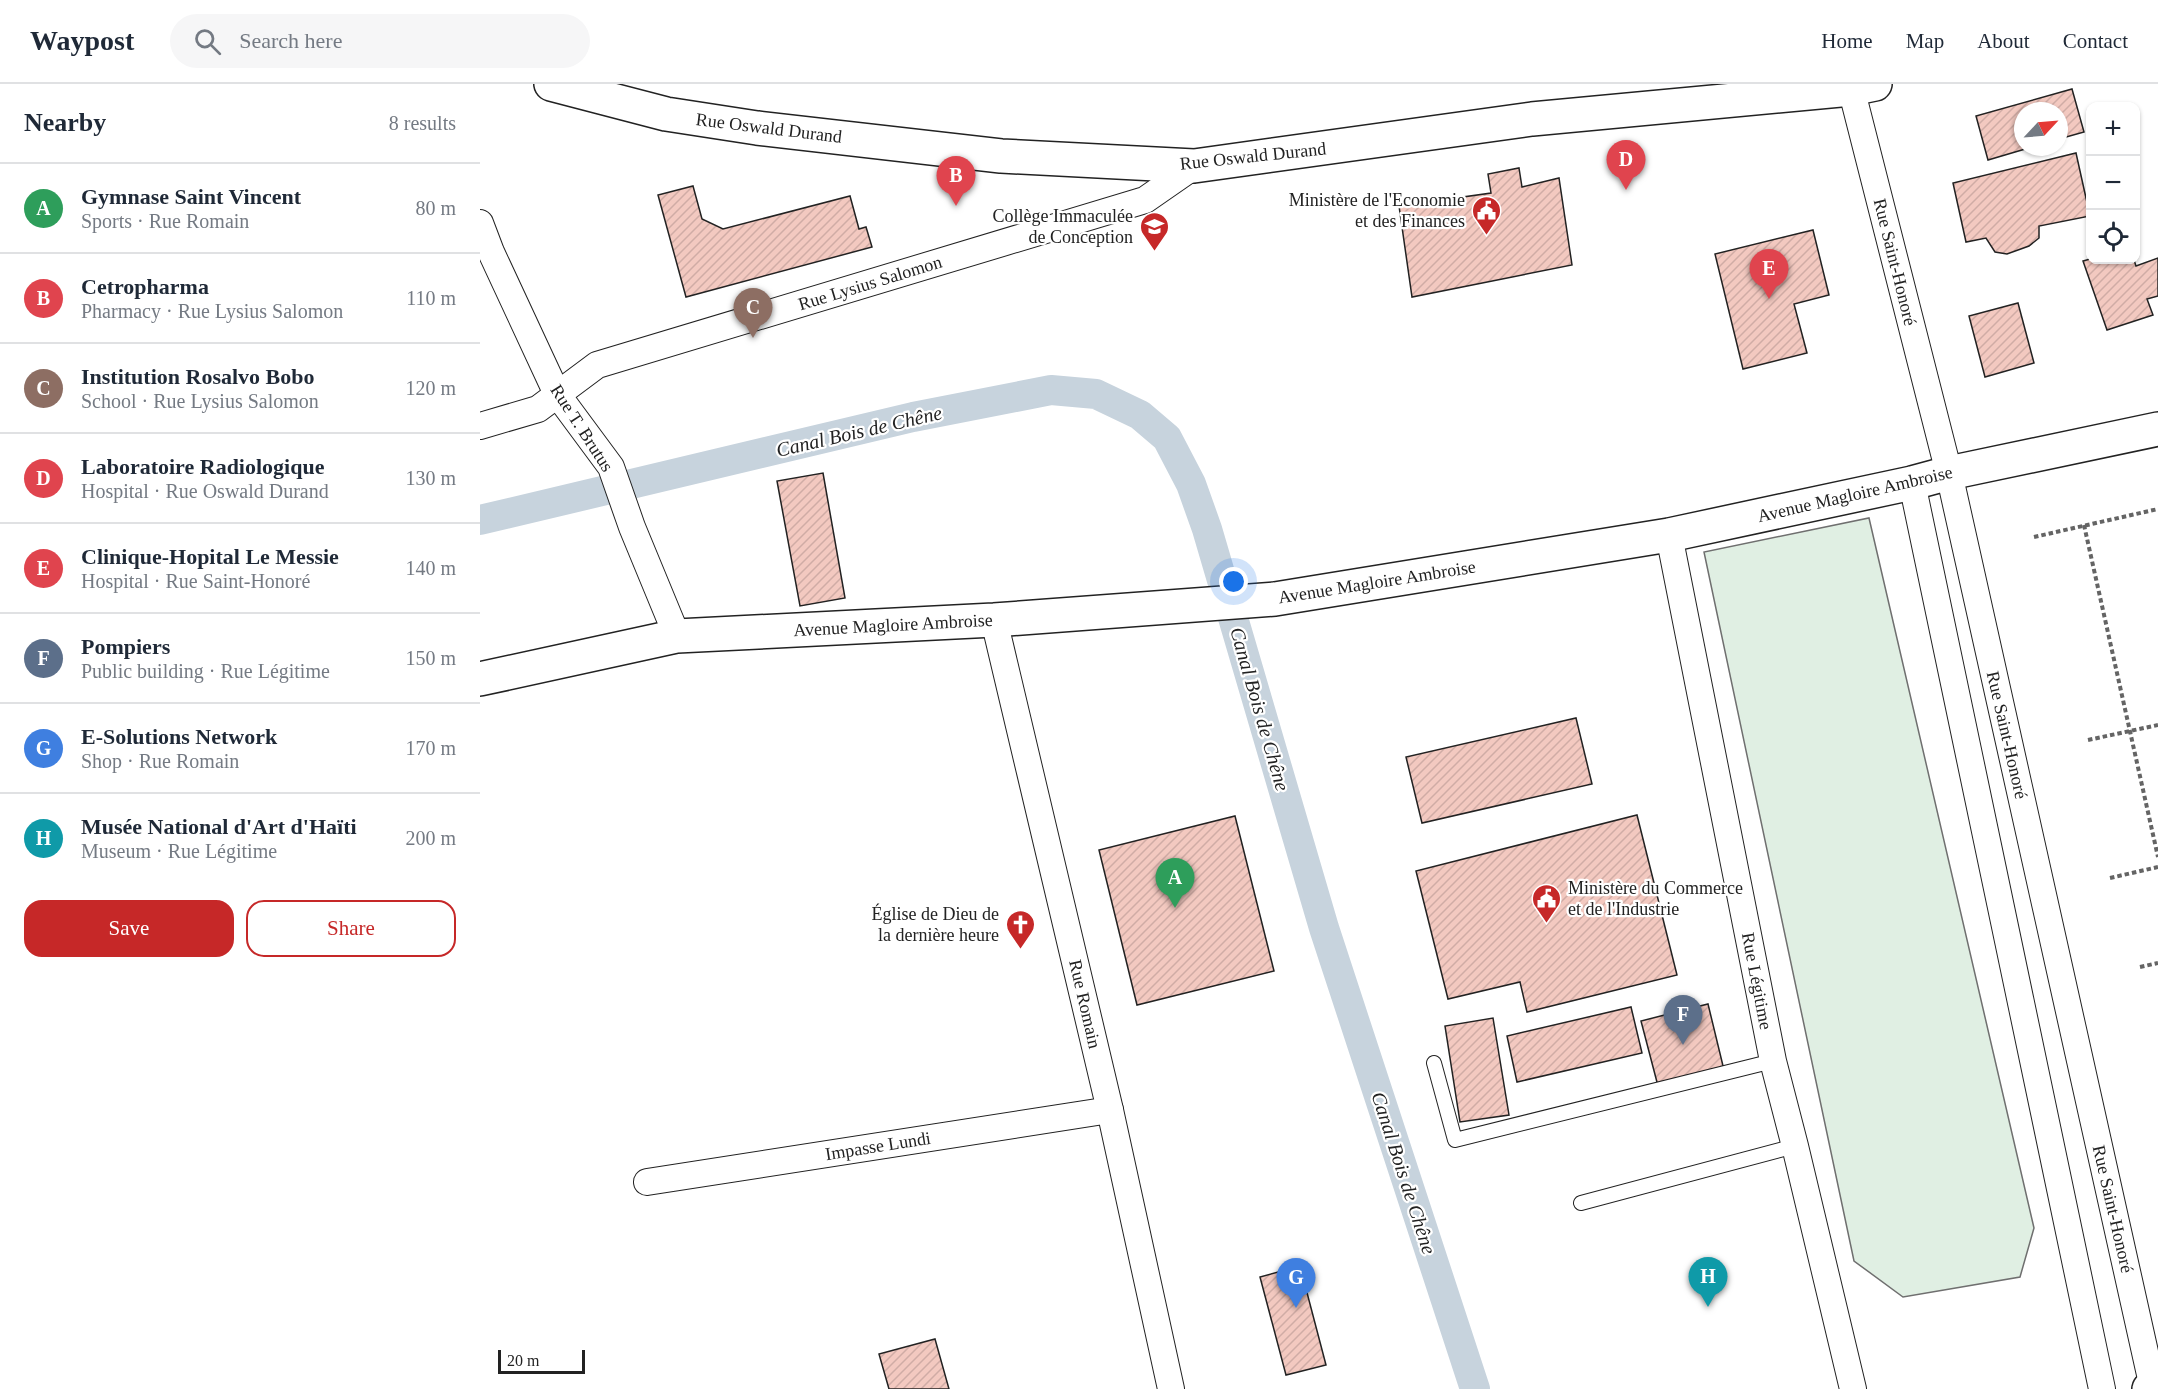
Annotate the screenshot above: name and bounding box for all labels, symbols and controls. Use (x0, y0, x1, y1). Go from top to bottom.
search box (170, 14, 590, 68)
text: Waypost (30, 25, 134, 56)
icon: search (191, 25, 224, 58)
text: Search here (239, 28, 342, 53)
text: Home (1821, 29, 1873, 53)
text: Map (1906, 29, 1944, 53)
text: About (1977, 29, 2030, 53)
text: Contact (2063, 29, 2128, 53)
north arrow (2014, 102, 2068, 156)
map controls (2086, 102, 2140, 264)
button: + (2086, 102, 2140, 156)
text: Nearby (24, 108, 106, 137)
street label: Rue Oswald Durand (695, 109, 843, 147)
text: 8 results (389, 112, 456, 134)
street label: Rue Oswald Durand (1179, 138, 1327, 174)
pin: D (1606, 141, 1646, 190)
pin: B (936, 156, 976, 206)
button: − (2086, 156, 2140, 210)
text: Gymnase Saint Vincent (81, 184, 301, 209)
place label: Ministère de l'Economie et des Finances (1289, 190, 1465, 231)
public building icon: Ministère de l'Economie et des Finances (1470, 194, 1502, 236)
street label: Rue Saint-Honoré (1870, 196, 1920, 328)
text: A (36, 197, 51, 219)
text: 80 m (415, 197, 456, 219)
place label: Collège Immaculée de Conception (993, 206, 1133, 247)
text: Sports · Rue Romain (81, 210, 249, 232)
school or university icon: Collège Immaculée de Conception (1138, 210, 1170, 252)
button: locate (2086, 210, 2140, 264)
pin: E (1750, 250, 1788, 299)
street label: Rue Lysius Salomon (796, 252, 944, 314)
text: Cetropharma (81, 274, 209, 299)
text: B (37, 287, 50, 309)
text: 110 m (406, 287, 456, 309)
pin: C (734, 288, 772, 338)
text: Pharmacy · Rue Lysius Salomon (81, 300, 343, 322)
text: Institution Rosalvo Bobo (81, 364, 315, 389)
text: C (36, 377, 51, 399)
text: 120 m (405, 377, 456, 399)
street label: Rue T. Brutus (546, 381, 618, 475)
text: School · Rue Lysius Salomon (81, 390, 319, 412)
water label: Canal Bois de Chêne (774, 401, 944, 461)
text: Laboratoire Radiologique (81, 454, 324, 479)
street label: Avenue Magloire Ambroise (1755, 462, 1955, 526)
text: D (36, 467, 51, 489)
text: 130 m (405, 467, 456, 489)
text: Hospital · Rue Oswald Durand (81, 480, 329, 502)
text: Clinique-Hopital Le Messie (81, 544, 339, 569)
text: E (37, 557, 50, 579)
text: 140 m (405, 557, 456, 579)
street label: Avenue Magloire Ambroise (1277, 557, 1477, 607)
your location (1219, 567, 1248, 596)
text: Hospital · Rue Saint-Honoré (81, 570, 310, 592)
street label: Avenue Magloire Ambroise (793, 610, 993, 640)
water label: Canal Bois de Chêne (1226, 625, 1294, 794)
text: Pompiers (81, 634, 170, 659)
text: F (37, 647, 50, 669)
text: 150 m (405, 647, 456, 669)
text: Public building · Rue Légitime (81, 660, 330, 682)
street label: Rue Saint-Honoré (1983, 669, 2031, 801)
text: E-Solutions Network (81, 724, 277, 749)
text: G (36, 737, 51, 759)
text: 170 m (405, 737, 456, 759)
text: Shop · Rue Romain (81, 750, 239, 772)
text: Musée National d'Art d'Haïti (81, 814, 357, 839)
text: H (36, 827, 51, 849)
text: 200 m (405, 827, 456, 849)
text: Museum · Rue Légitime (81, 840, 277, 862)
pin: A (1156, 858, 1194, 908)
place label: Ministère du Commerce et de l'Industrie (1568, 878, 1743, 919)
public building icon: Ministère du Commerce et de l'Industrie (1531, 882, 1563, 924)
button: Save (24, 900, 234, 957)
button: Share (246, 900, 456, 957)
place label: Église de Dieu de la dernière heure (872, 903, 999, 945)
church icon: Église de Dieu de la dernière heure (1004, 908, 1036, 950)
street label: Rue Légitime (1738, 931, 1776, 1031)
street label: Rue Romain (1065, 958, 1105, 1050)
pin: F (1664, 996, 1702, 1045)
water label: Canal Bois de Chêne (1367, 1089, 1441, 1257)
street label: Impasse Lundi (824, 1128, 932, 1164)
street label: Rue Saint-Honoré (2089, 1143, 2137, 1275)
pin: G (1276, 1258, 1316, 1308)
pin: H (1688, 1258, 1728, 1307)
scale bar (498, 1347, 585, 1374)
text: 20 m (507, 1352, 539, 1369)

